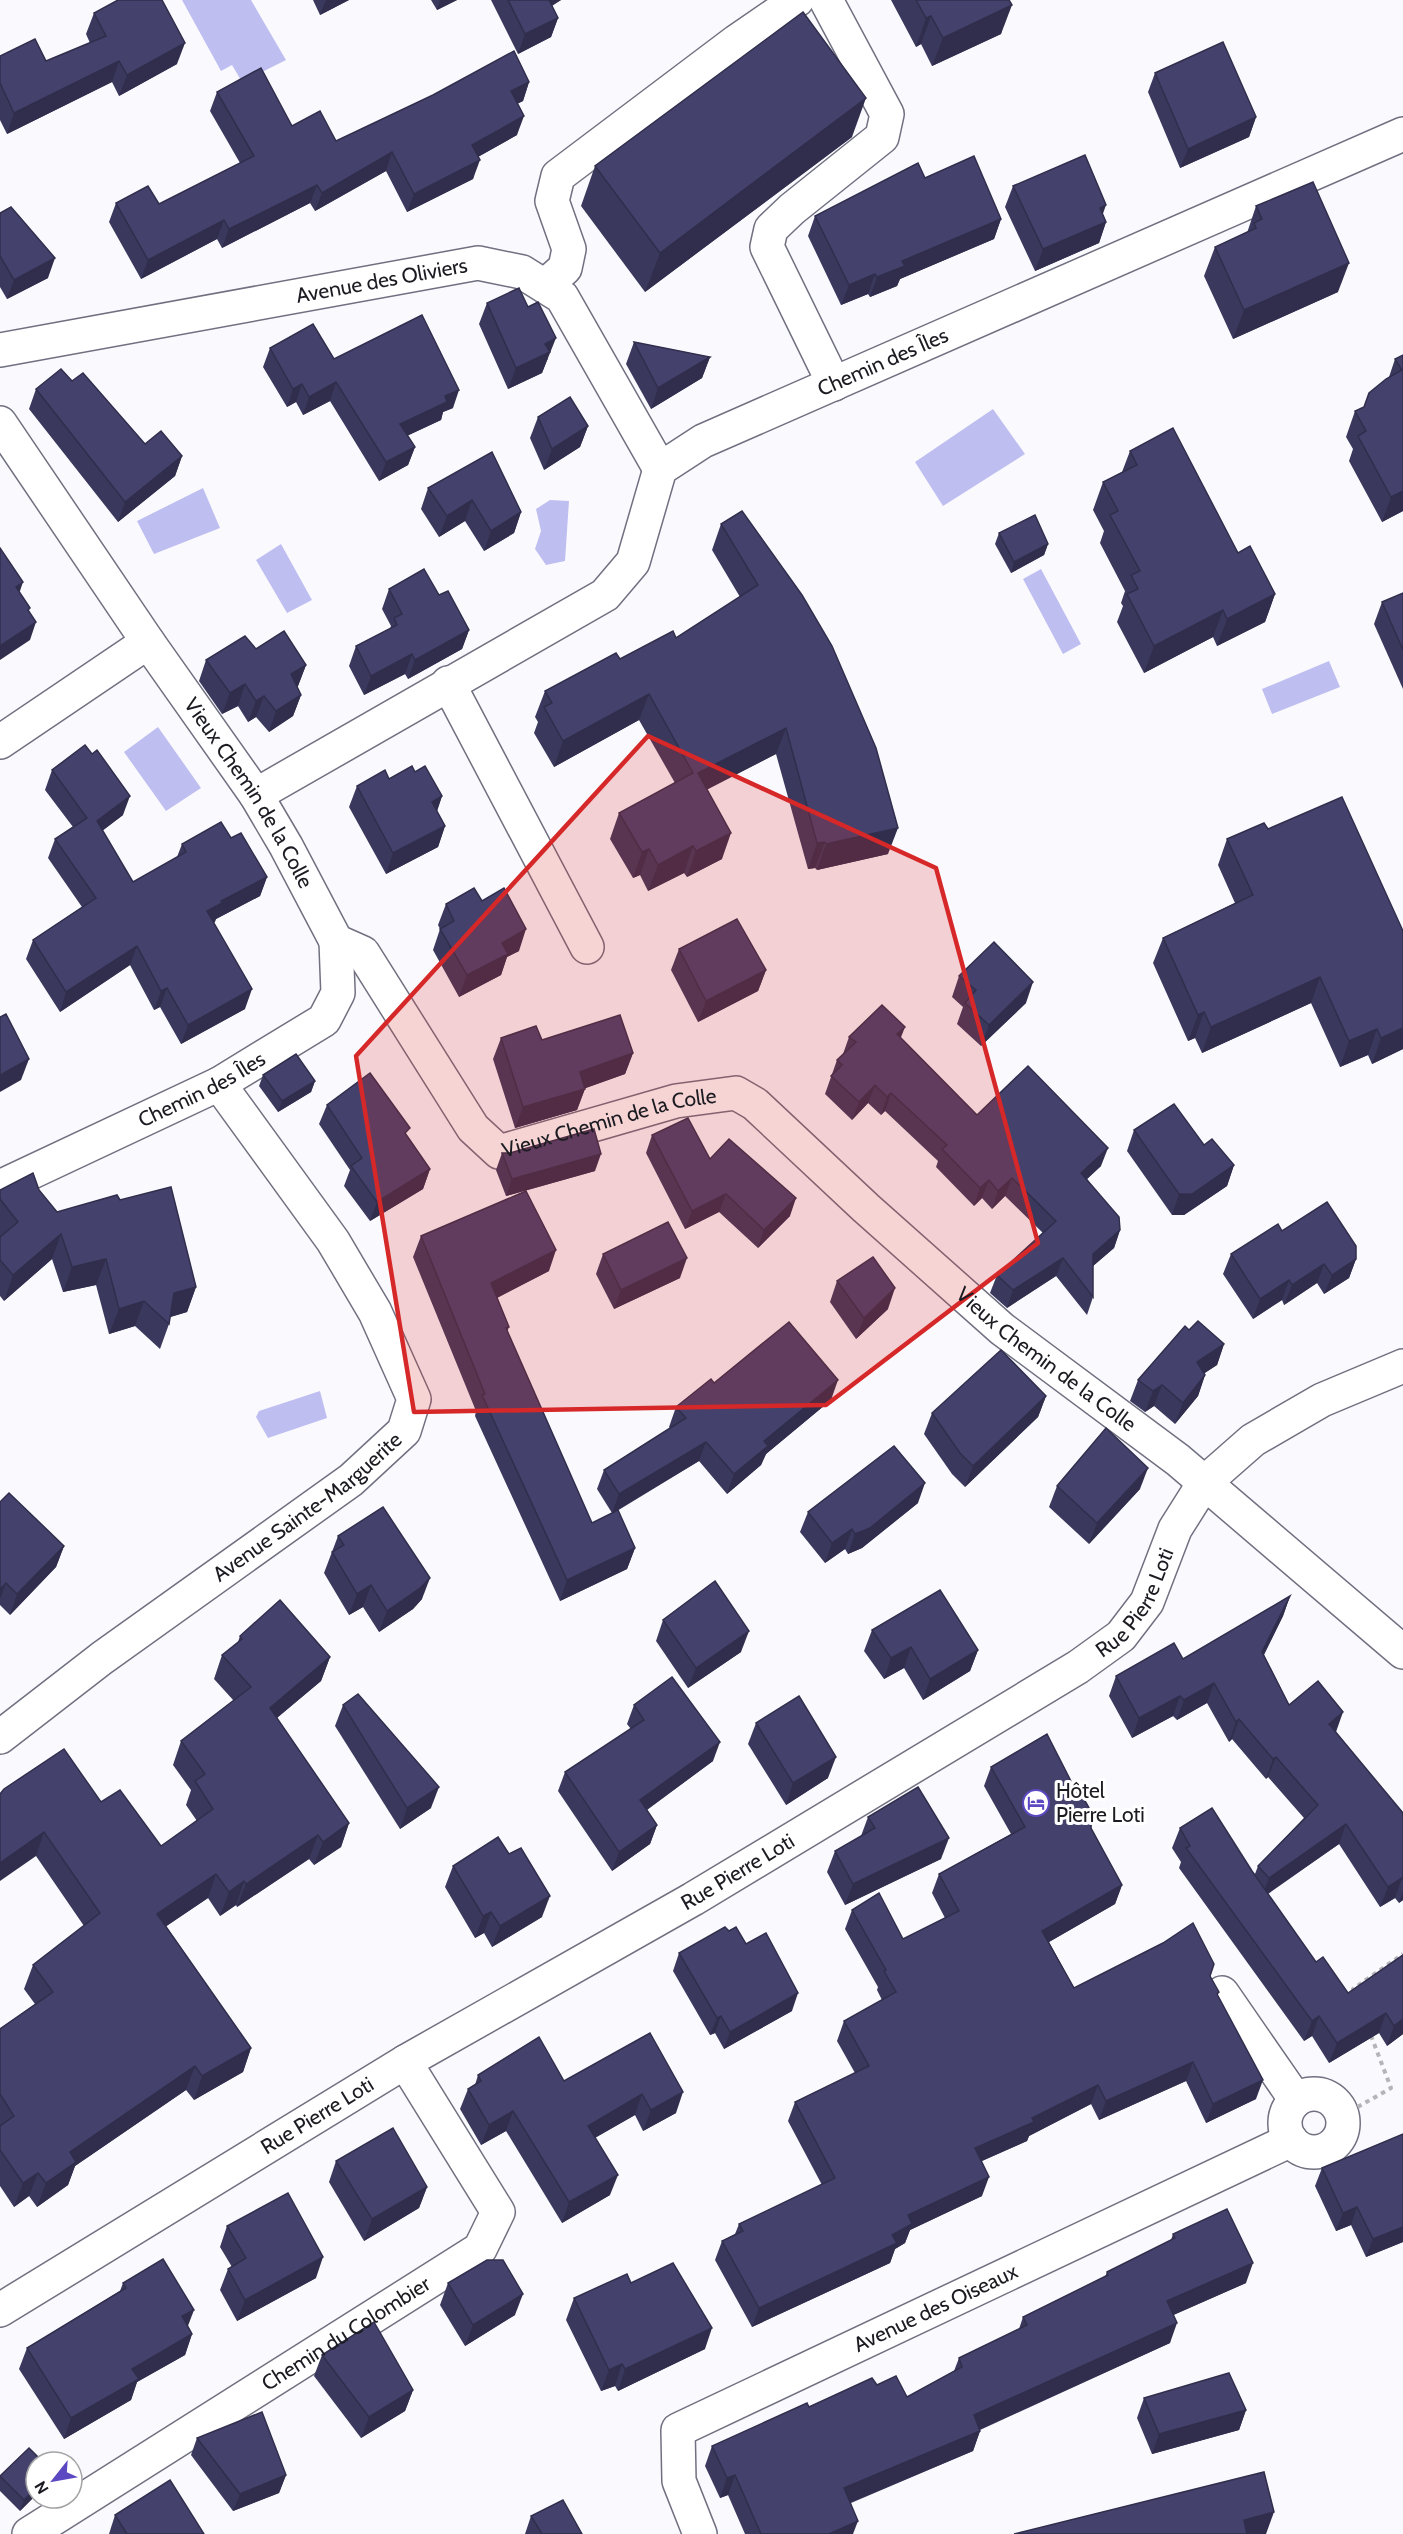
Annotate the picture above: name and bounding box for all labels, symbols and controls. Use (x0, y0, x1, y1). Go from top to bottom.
street label: Avenue des Oliviers (294, 252, 470, 308)
street label: Chemin des Îles (814, 322, 952, 401)
street label: Vieux Chemin de la Colle (179, 693, 319, 892)
street label: Chemin des Îles (134, 1046, 270, 1132)
street label: Vieux Chemin de la Colle (499, 1083, 718, 1162)
street label: Vieux Chemin de la Colle (951, 1281, 1141, 1437)
street label: Avenue Sainte-Marguerite (208, 1427, 407, 1587)
street label: Rue Pierre Loti (1090, 1544, 1179, 1662)
place label: Hôtel Pierre Loti (1056, 1778, 1145, 1827)
hotel icon: Hôtel Pierre Loti (1021, 1788, 1051, 1818)
street label: Rue Pierre Loti (676, 1828, 799, 1915)
street label: Rue Pierre Loti (256, 2071, 378, 2159)
street label: Avenue des Oiseaux (849, 2258, 1021, 2357)
street label: Chemin du Colombier (257, 2271, 435, 2396)
north arrow (24, 2450, 84, 2510)
text: N (31, 2478, 53, 2497)

